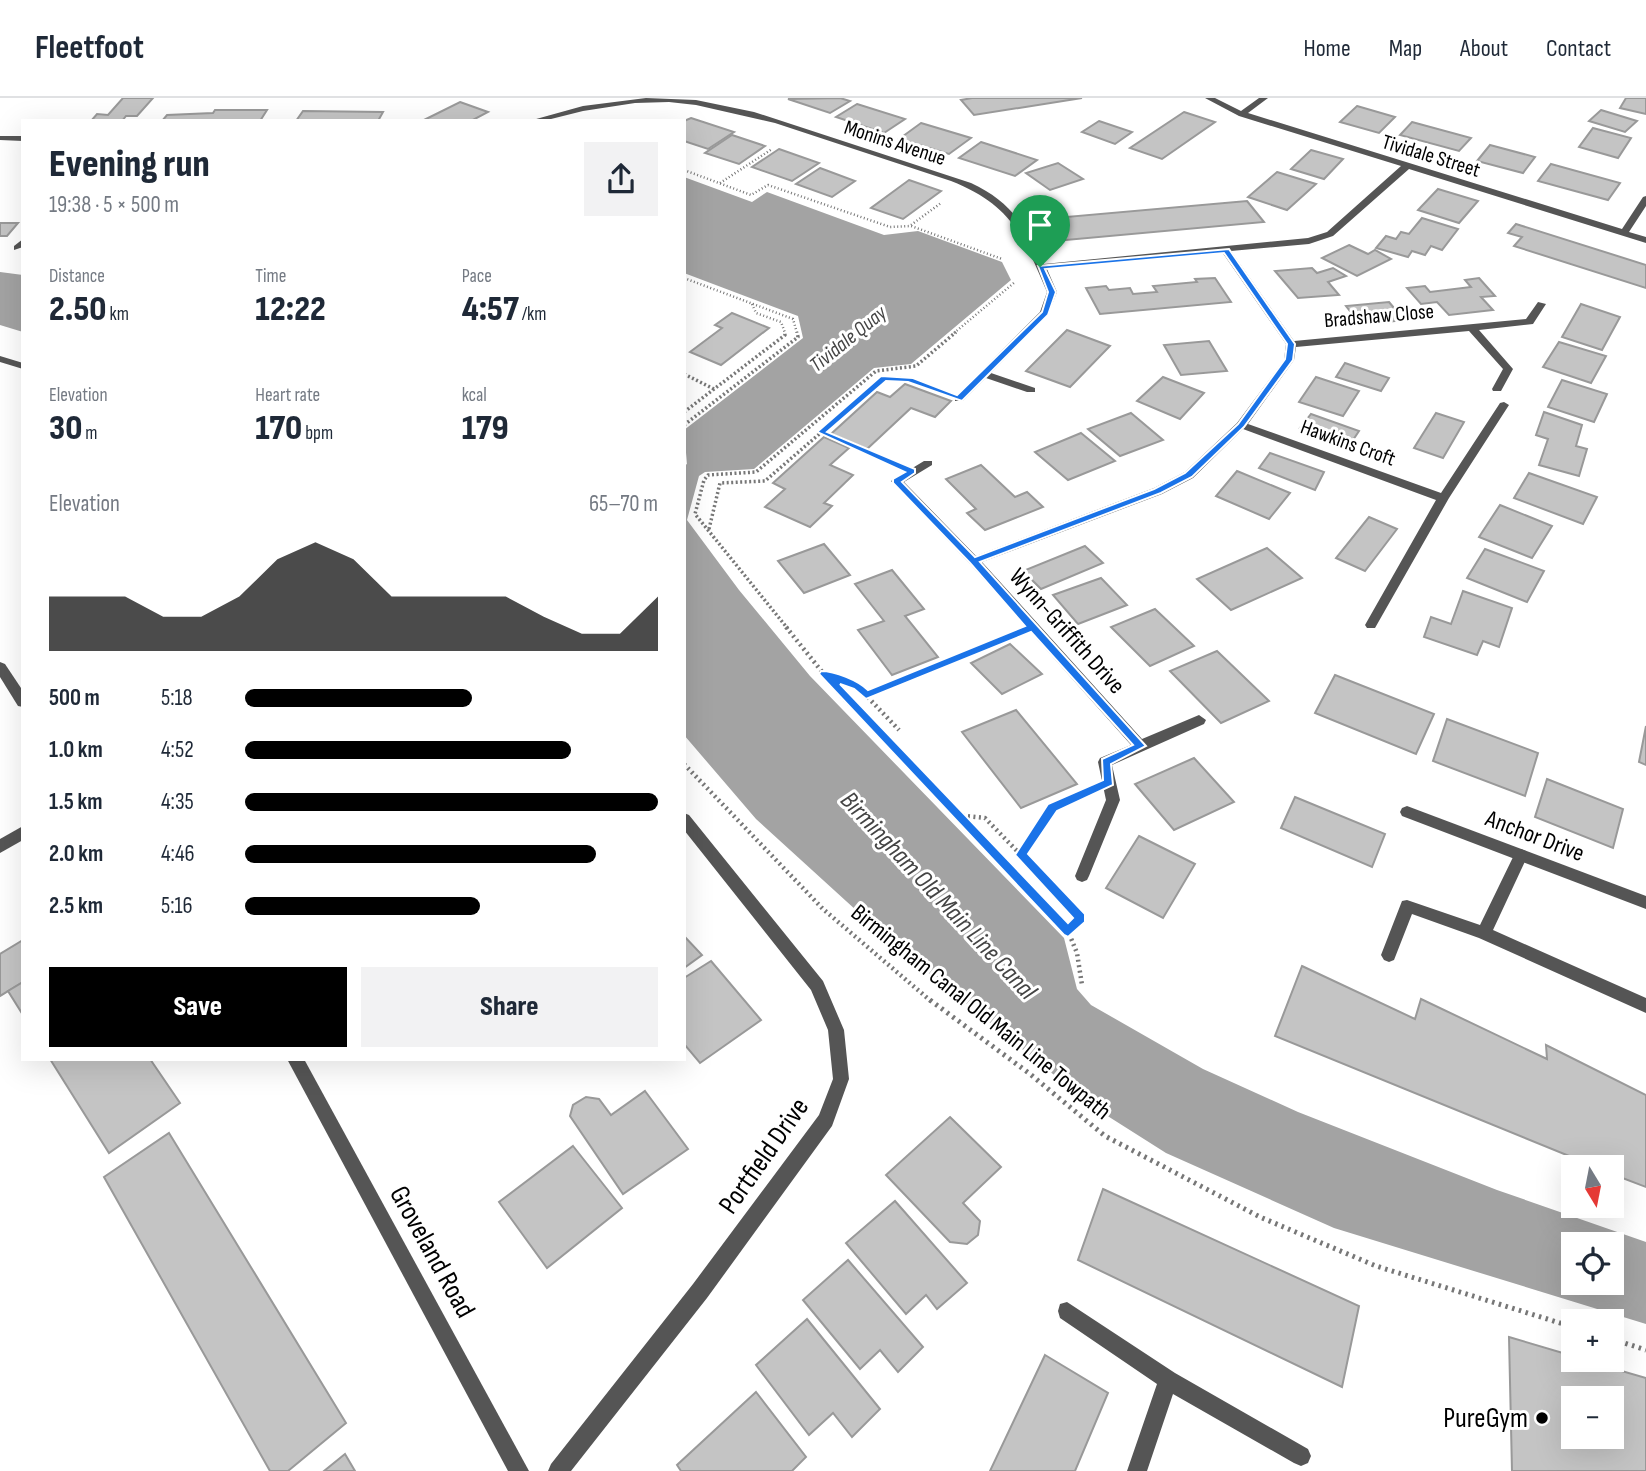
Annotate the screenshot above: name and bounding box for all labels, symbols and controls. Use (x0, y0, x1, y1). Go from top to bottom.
text: Fleetfoot (35, 28, 144, 68)
text: Home (1303, 34, 1351, 63)
text: Map (1389, 34, 1422, 63)
text: About (1460, 34, 1508, 63)
text: Contact (1546, 34, 1611, 63)
street label: Monins Avenue (841, 115, 949, 171)
street label: Tividale Street (1379, 129, 1483, 183)
text: Evening run (49, 142, 210, 187)
button: share (584, 142, 658, 216)
text: 19:38 · 5 × 500 m (49, 191, 179, 219)
pin (1010, 195, 1070, 267)
icon: arrive (1021, 206, 1059, 244)
text: Distance (49, 265, 105, 288)
text: Time (255, 265, 286, 288)
text: Pace (462, 265, 492, 288)
text: 2.50 (49, 288, 106, 331)
text: 12:22 (255, 288, 326, 331)
text: 4:57 (462, 288, 519, 331)
street label: Bradshaw Close (1323, 299, 1435, 333)
water label: Tividale Quay (805, 300, 892, 378)
text: km (106, 303, 129, 326)
text: /km (519, 303, 547, 326)
text: Elevation (49, 384, 108, 407)
text: Heart rate (255, 384, 320, 407)
text: kcal (462, 384, 487, 407)
text: 30 (49, 407, 82, 450)
text: 170 (255, 407, 302, 450)
text: 179 (462, 407, 509, 450)
street label: Hawkins Croft (1297, 414, 1399, 472)
text: m (82, 422, 98, 445)
text: bpm (302, 422, 333, 445)
text: Elevation (49, 490, 120, 518)
text: 65–70 m (589, 490, 658, 518)
street label: Wynn-Griffith Drive (1003, 562, 1131, 700)
text: 500 m (49, 684, 100, 712)
text: 5:18 (161, 684, 193, 712)
text: 1.0 km (49, 736, 103, 764)
text: 4:52 (161, 736, 194, 764)
water label: Birmingham Old Main Line Canal (833, 785, 1043, 1007)
text: 1.5 km (49, 788, 102, 816)
text: 4:35 (161, 788, 194, 816)
street label: Anchor Drive (1481, 804, 1588, 868)
text: 2.0 km (49, 840, 103, 868)
text: 4:46 (161, 840, 195, 868)
text: 2.5 km (49, 892, 103, 920)
text: 5:16 (161, 892, 193, 920)
street label: Birmingham Canal Old Main Line Towpath (845, 898, 1117, 1126)
button: Save (49, 967, 347, 1047)
button: Share (361, 967, 658, 1047)
street label: Portfield Drive (712, 1092, 816, 1220)
north arrow (1561, 1155, 1624, 1218)
map controls (1561, 1155, 1624, 1449)
street label: Groveland Road (382, 1180, 482, 1324)
button: locate (1561, 1232, 1624, 1295)
button: + (1561, 1309, 1624, 1372)
button: − (1561, 1386, 1624, 1449)
place label: PureGym (1443, 1402, 1528, 1435)
marker: PureGym (1534, 1410, 1550, 1426)

